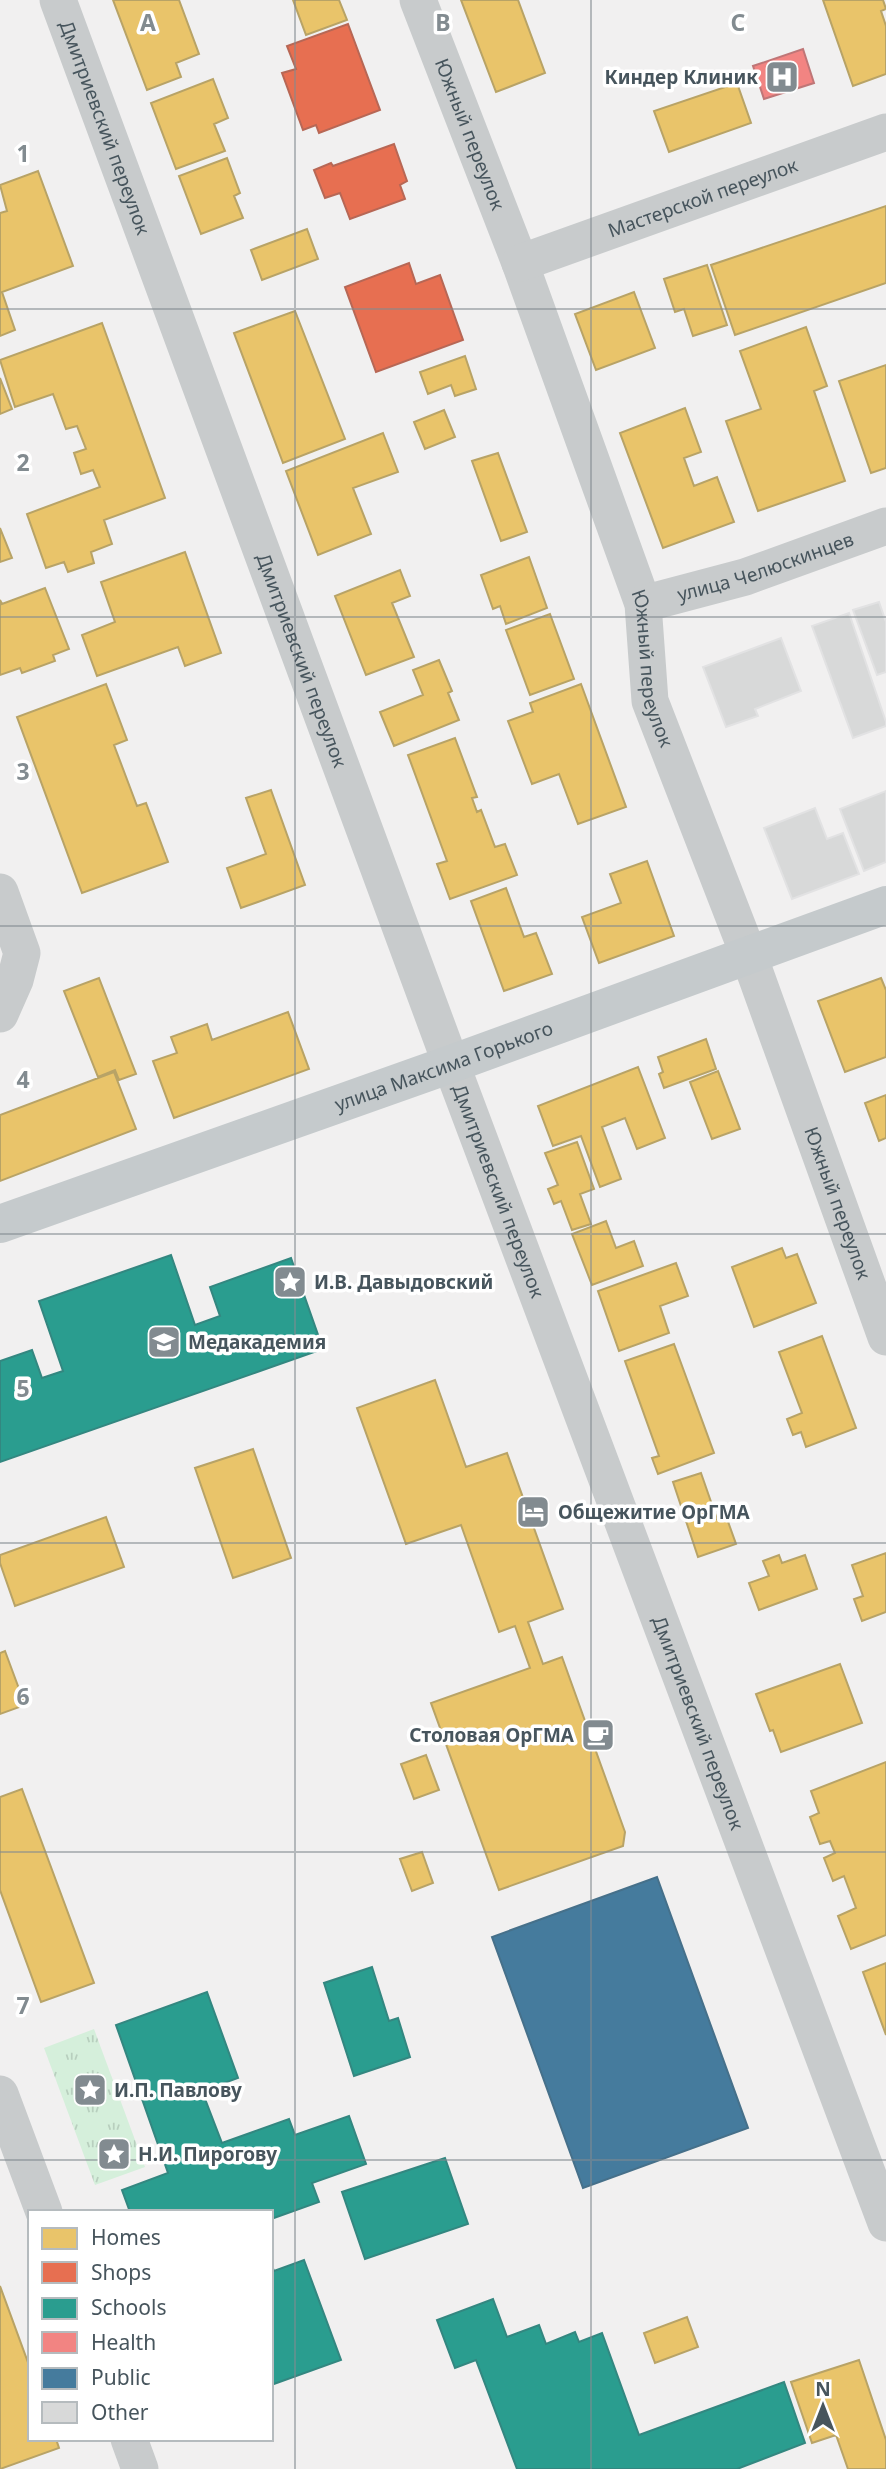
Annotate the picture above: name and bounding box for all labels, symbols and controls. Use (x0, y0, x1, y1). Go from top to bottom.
text: A (140, 6, 156, 38)
text: B (435, 6, 451, 38)
text: C (731, 6, 746, 38)
street label: Дмитриевский переулок (54, 17, 157, 238)
street label: Южный переулок (429, 55, 511, 214)
hospital icon: Киндер Клиник (763, 58, 801, 96)
place label: Киндер Клиник (605, 64, 758, 90)
text: 1 (16, 137, 30, 169)
street label: Мастерской переулок (604, 152, 801, 244)
text: 2 (16, 446, 30, 478)
street label: улица Челюскинцев (674, 526, 857, 607)
street label: Дмитриевский переулок (250, 550, 353, 771)
street label: Южный переулок (626, 586, 680, 751)
text: 3 (16, 755, 30, 787)
street label: улица Максима Горького (331, 1015, 557, 1117)
text: 4 (16, 1063, 30, 1095)
street label: Дмитриевский переулок (447, 1080, 551, 1302)
street label: Южный переулок (798, 1123, 877, 1283)
place icon: И.В. Давыдовский (271, 1263, 309, 1301)
place label: И.В. Давыдовский (314, 1269, 493, 1295)
school or university icon: Медакадемия (145, 1323, 183, 1361)
place label: Медакадемия (188, 1329, 326, 1355)
text: 5 (16, 1372, 30, 1404)
hotel icon: Общежитие ОрГМА (514, 1493, 552, 1531)
place label: Общежитие ОрГМА (558, 1499, 751, 1525)
street label: Дмитриевский переулок (646, 1612, 750, 1833)
text: 6 (16, 1680, 30, 1712)
cafe icon: Столовая ОрГМА (579, 1716, 617, 1754)
place label: Столовая ОрГМА (409, 1722, 575, 1748)
text: 7 (16, 1989, 30, 2021)
place icon: И.П. Павлову (71, 2071, 109, 2109)
place label: И.П. Павлову (114, 2077, 242, 2103)
place icon: Н.И. Пирогову (95, 2135, 133, 2173)
place label: Н.И. Пирогову (138, 2141, 277, 2167)
legend (28, 2210, 273, 2441)
text: Homes (91, 2223, 161, 2251)
text: Shops (91, 2258, 151, 2286)
text: Schools (91, 2293, 166, 2321)
text: Health (91, 2328, 156, 2356)
text: Public (91, 2363, 151, 2391)
north arrow (788, 2371, 858, 2441)
text: N (815, 2376, 831, 2402)
text: Other (91, 2398, 149, 2426)

